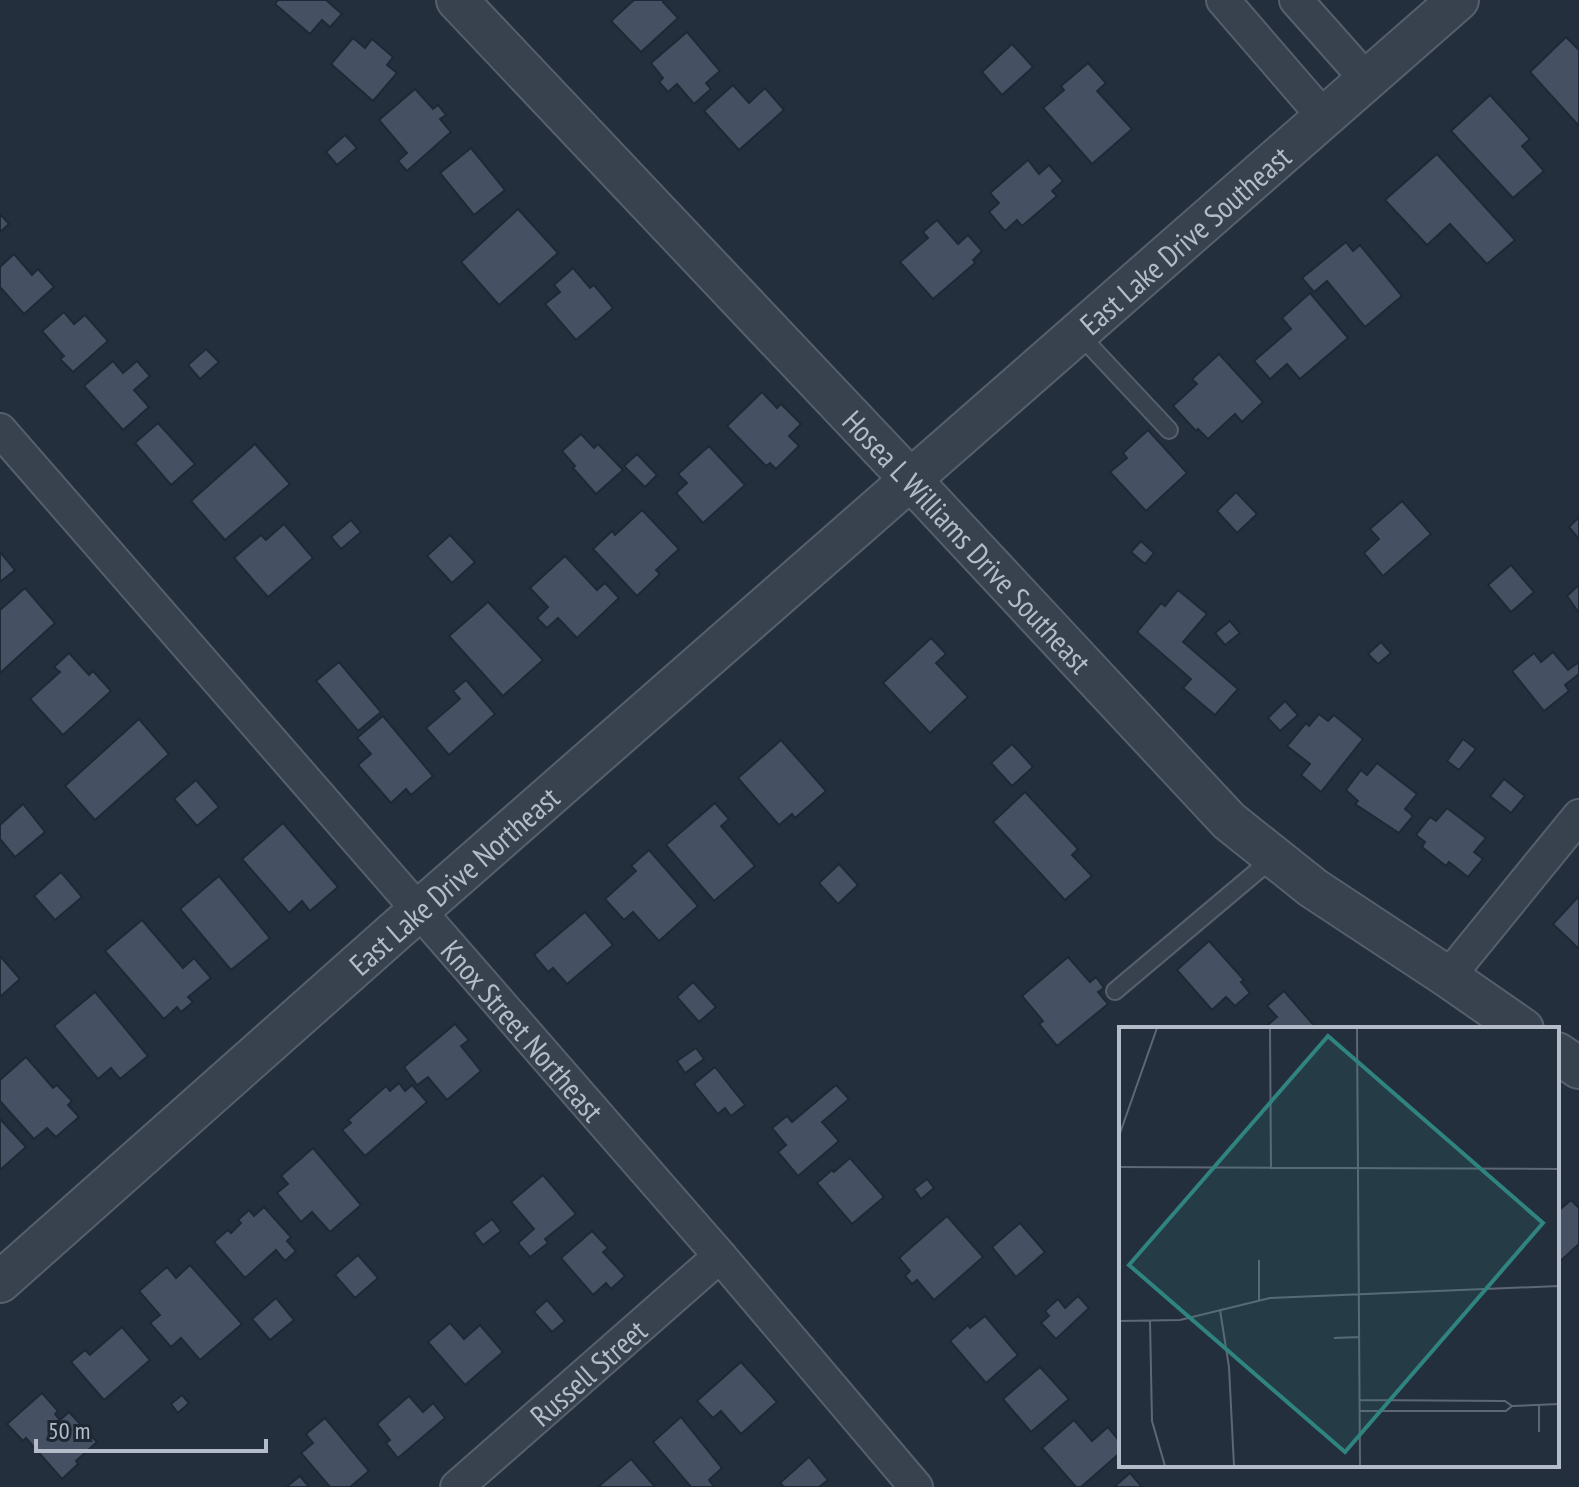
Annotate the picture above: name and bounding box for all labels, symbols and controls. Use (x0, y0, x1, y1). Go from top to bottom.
street label: East Lake Drive Southeast (1071, 136, 1299, 342)
street label: Hosea L Williams Drive Southeast (835, 401, 1101, 681)
street label: East Lake Drive Northeast (340, 777, 567, 983)
street label: Knox Street Northeast (433, 931, 613, 1130)
inset map (1119, 1027, 1559, 1467)
street label: Russell Street (521, 1310, 655, 1434)
scale bar (36, 1403, 266, 1453)
text: 50 m (48, 1415, 90, 1446)

